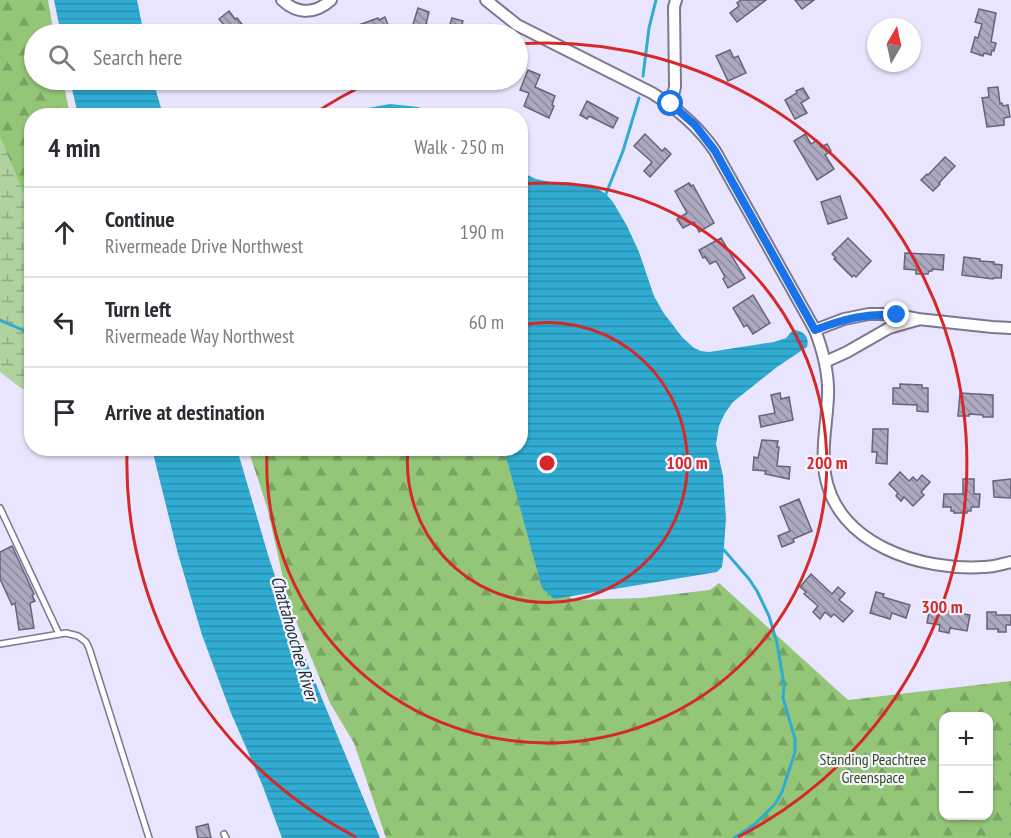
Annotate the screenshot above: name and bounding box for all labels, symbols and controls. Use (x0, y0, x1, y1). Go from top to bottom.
north arrow (867, 18, 921, 72)
search box (24, 24, 528, 90)
icon: search (45, 41, 78, 74)
text: Search here (93, 43, 182, 71)
route start (657, 90, 683, 116)
text: 4 min (48, 131, 101, 164)
text: Walk · 250 m (414, 134, 504, 160)
text: Continue (105, 205, 175, 233)
icon: ahead (48, 216, 81, 249)
text: 190 m (460, 219, 504, 245)
text: Rivermeade Drive Northwest (105, 233, 303, 259)
text: Turn left (105, 295, 171, 323)
route end (883, 301, 909, 327)
icon: left (48, 306, 81, 339)
text: 60 m (469, 309, 504, 335)
text: Rivermeade Way Northwest (105, 323, 294, 349)
icon: arrive (48, 396, 81, 429)
text: Arrive at destination (105, 398, 265, 426)
text: 100 m (666, 451, 708, 474)
text: 200 m (806, 451, 848, 474)
centre of rings (537, 453, 557, 473)
water label: Chattahoochee River (266, 573, 325, 706)
text: 300 m (921, 595, 963, 618)
map controls (939, 712, 993, 820)
button: + (939, 712, 993, 766)
park label: Standing Peachtree Greenspace (820, 749, 926, 787)
button: − (939, 766, 993, 820)

